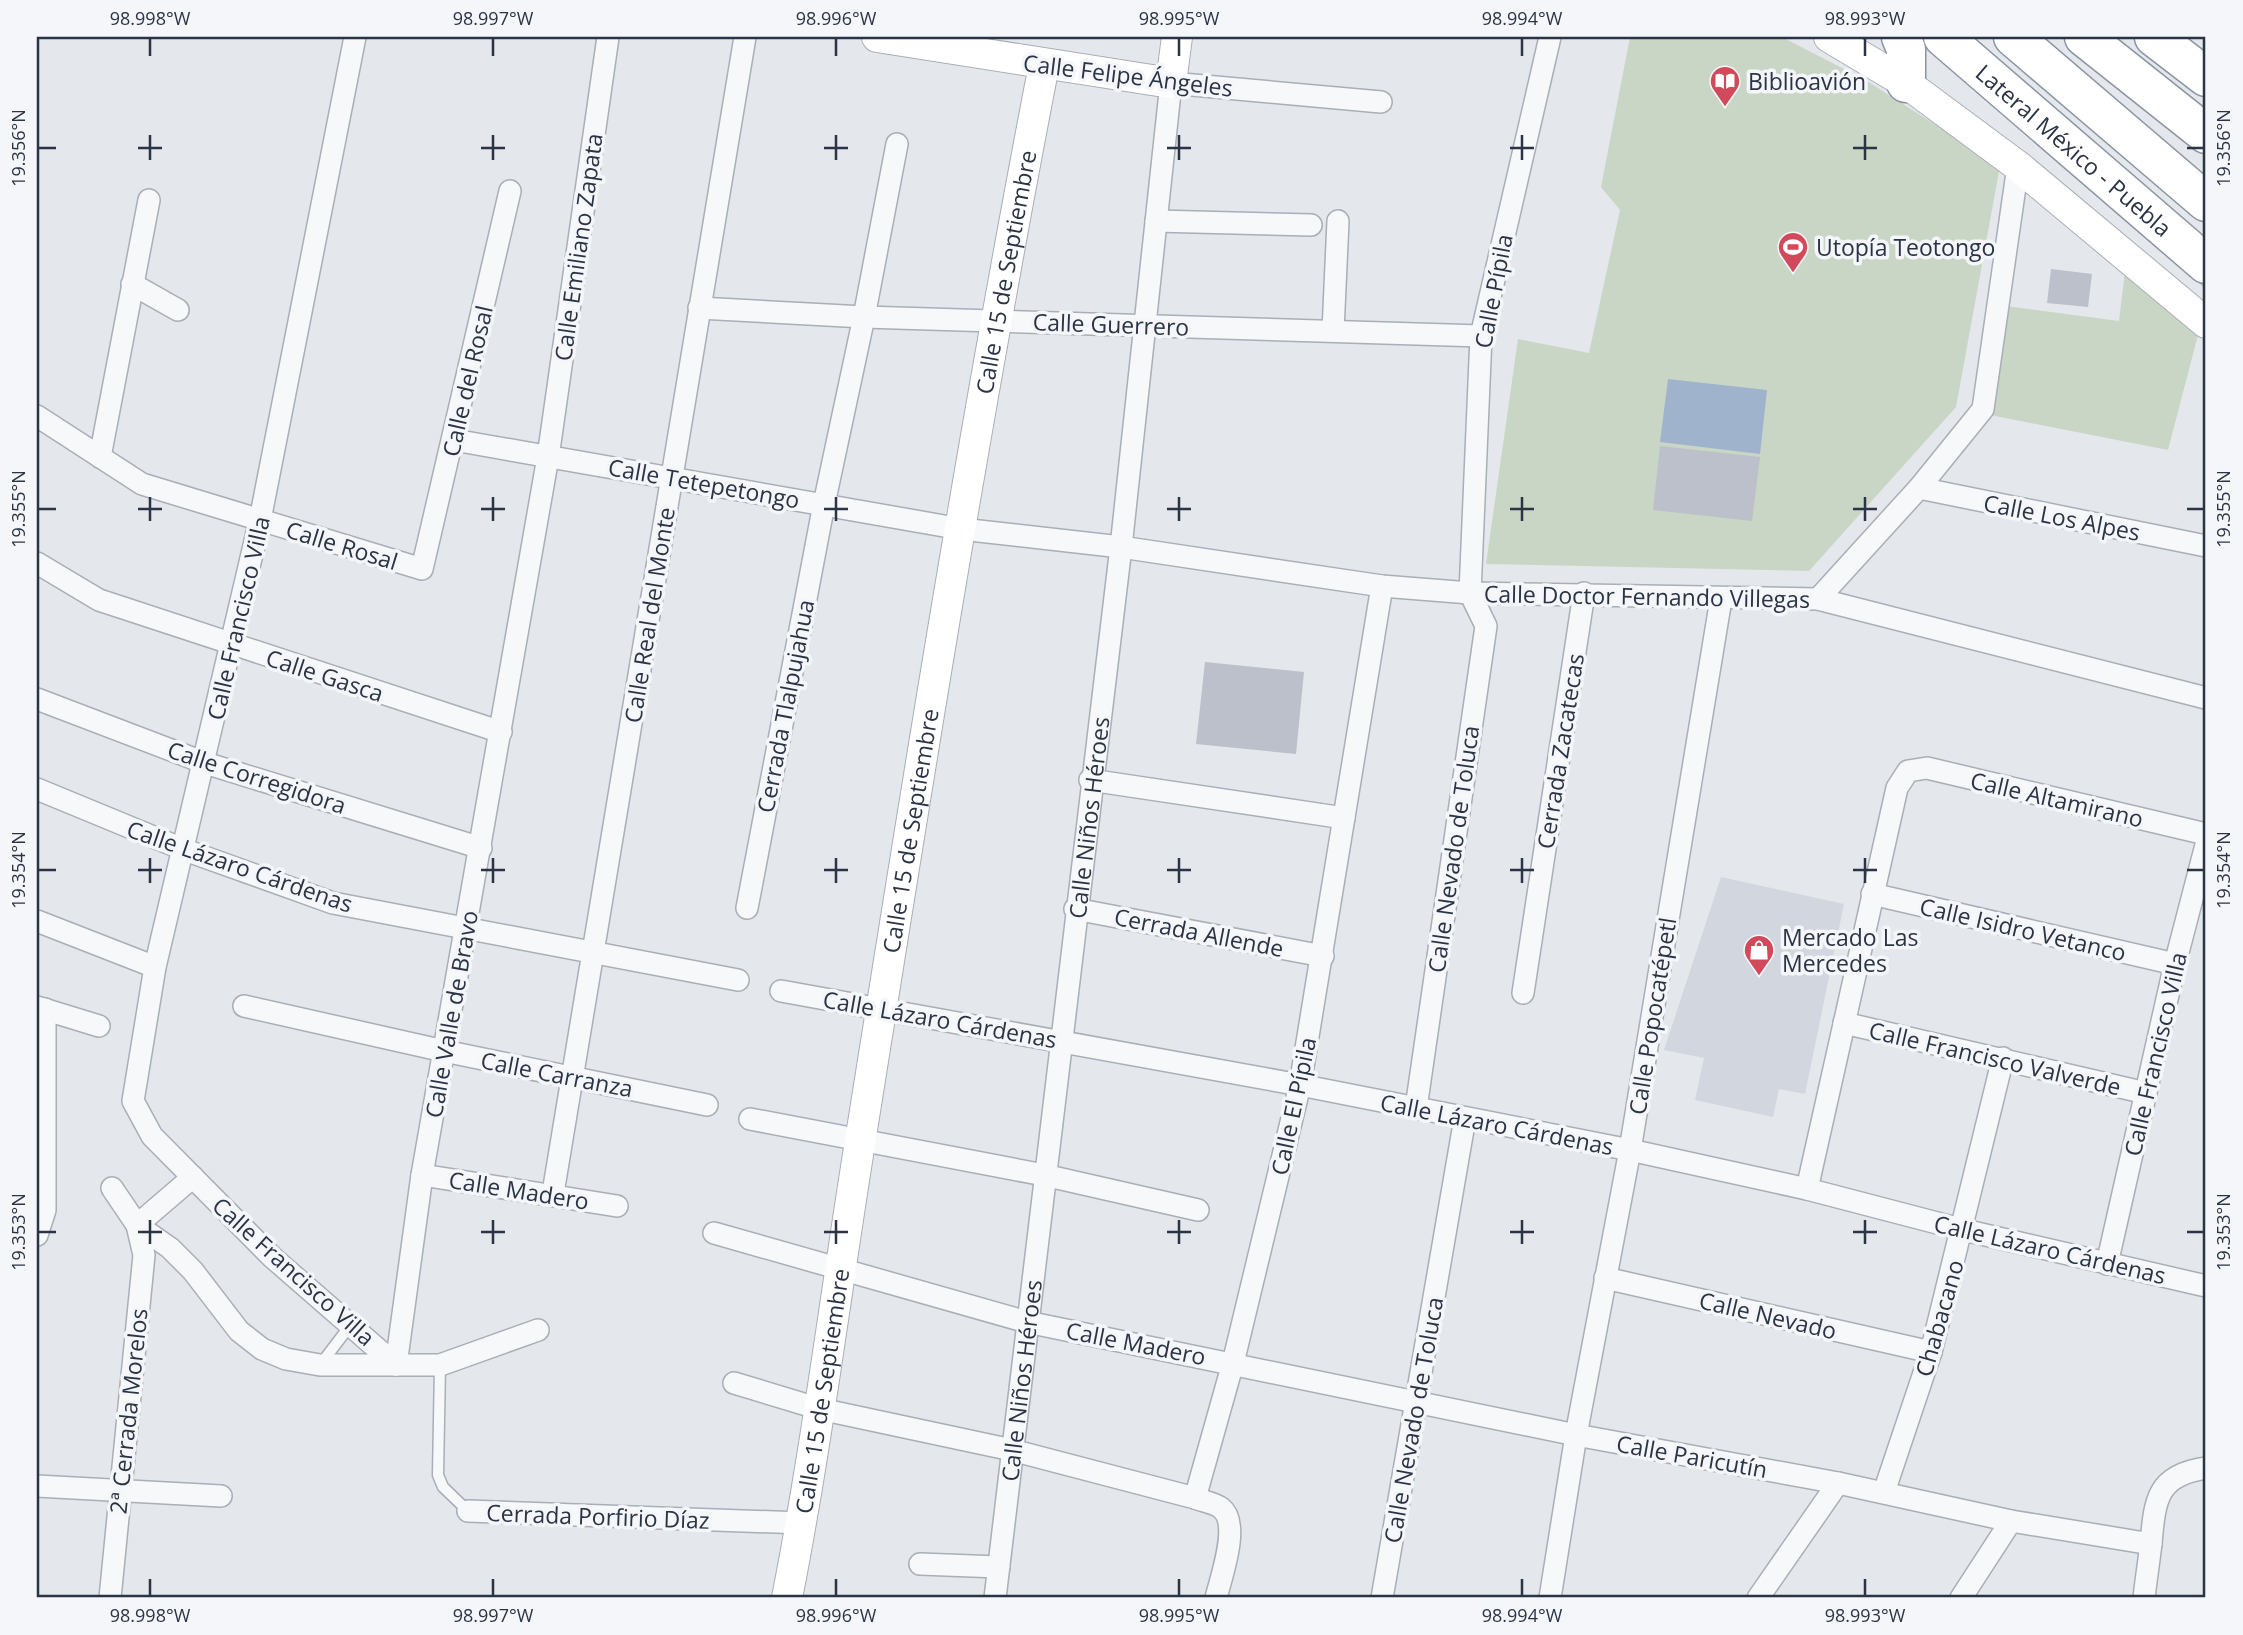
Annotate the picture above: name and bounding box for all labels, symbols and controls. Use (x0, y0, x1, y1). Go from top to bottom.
text: 98.998°W (110, 6, 191, 30)
text: 98.997°W (453, 6, 534, 30)
text: 98.996°W (796, 6, 877, 30)
text: 98.995°W (1139, 6, 1220, 30)
text: 98.994°W (1482, 6, 1563, 30)
text: 98.993°W (1825, 6, 1906, 30)
street label: Calle Felipe Ángeles (1021, 46, 1235, 104)
street label: Lateral México - Puebla (1969, 57, 2179, 244)
library icon: Biblioavión (1708, 64, 1742, 108)
place label: Biblioavión (1748, 65, 1866, 97)
text: 19.356°N (6, 109, 30, 187)
text: 19.356°N (2211, 109, 2235, 187)
street label: Calle Emiliano Zapata (546, 131, 610, 363)
street label: Calle 15 de Septiembre (968, 147, 1043, 396)
sports icon: Utopía Teotongo (1776, 230, 1810, 274)
street label: Calle Pípila (1466, 231, 1520, 351)
place label: Utopía Teotongo (1816, 231, 1995, 263)
street label: Calle del Rosal (434, 302, 500, 460)
street label: Calle Guerrero (1032, 305, 1190, 343)
street label: Calle Tetepetongo (606, 450, 802, 516)
text: 19.355°N (6, 470, 30, 548)
text: 19.355°N (2211, 470, 2235, 548)
street label: Calle Los Alpes (1981, 486, 2143, 548)
street label: Calle Real del Monte (616, 505, 682, 725)
street label: Calle Francisco Villa (199, 513, 277, 723)
street label: Calle Rosal (282, 513, 402, 577)
street label: Calle Doctor Fernando Villegas (1484, 577, 1810, 615)
street label: Cerrada Tlalpujahua (749, 597, 821, 815)
street label: Calle Gasca (262, 641, 388, 709)
street label: Cerrada Zacatecas (1529, 651, 1591, 851)
street label: Calle 15 de Septiembre (874, 706, 946, 955)
street label: Calle Niños Héroes (1061, 715, 1117, 920)
street label: Calle Nevado de Toluca (1420, 723, 1486, 975)
street label: Calle Corregidora (164, 733, 350, 821)
street label: Calle Altamirano (1967, 764, 2147, 834)
street label: Calle Lázaro Cárdenas (123, 812, 357, 920)
text: 19.354°N (6, 831, 30, 909)
text: 19.354°N (2211, 831, 2235, 909)
street label: Calle Isidro Vetanco (1917, 890, 2129, 968)
street label: Cerrada Allende (1112, 900, 1286, 964)
street label: Calle Valle de Bravo (417, 908, 485, 1120)
street label: Calle Popocatépetl (1621, 915, 1683, 1117)
place label: Mercado Las Mercedes (1782, 921, 1918, 979)
shop icon: Mercado Las Mercedes (1742, 933, 1776, 977)
street label: Calle Francisco Villa (2116, 949, 2194, 1159)
street label: Calle Lázaro Cárdenas (821, 983, 1059, 1055)
street label: Calle Francisco Valverde (1866, 1013, 2124, 1103)
street label: Calle El Pípila (1263, 1034, 1323, 1178)
street label: Calle Carranza (478, 1044, 636, 1104)
street label: Calle Lázaro Cárdenas (1378, 1086, 1616, 1162)
street label: Calle Madero (447, 1163, 591, 1217)
street label: Calle Francisco Villa (206, 1189, 382, 1353)
text: 19.353°N (6, 1193, 30, 1271)
text: 19.353°N (2211, 1193, 2235, 1271)
street label: Calle Lázaro Cárdenas (1931, 1207, 2169, 1291)
street label: Chabacano (1907, 1256, 1971, 1380)
street label: Calle 15 de Septiembre (787, 1266, 856, 1516)
street label: Calle Niños Héroes (993, 1278, 1049, 1483)
street label: Calle Nevado (1696, 1284, 1840, 1346)
street label: Calle Nevado de Toluca (1376, 1294, 1450, 1546)
street label: 2ª Cerrada Morelos (101, 1307, 155, 1515)
street label: Calle Madero (1064, 1314, 1208, 1372)
street label: Calle Paricutín (1614, 1427, 1770, 1485)
street label: Cerrada Porfirio Díaz (486, 1496, 710, 1536)
text: 98.998°W (110, 1603, 191, 1627)
text: 98.997°W (453, 1603, 534, 1627)
text: 98.996°W (796, 1603, 877, 1627)
text: 98.995°W (1139, 1603, 1220, 1627)
text: 98.994°W (1482, 1603, 1563, 1627)
text: 98.993°W (1825, 1603, 1906, 1627)

